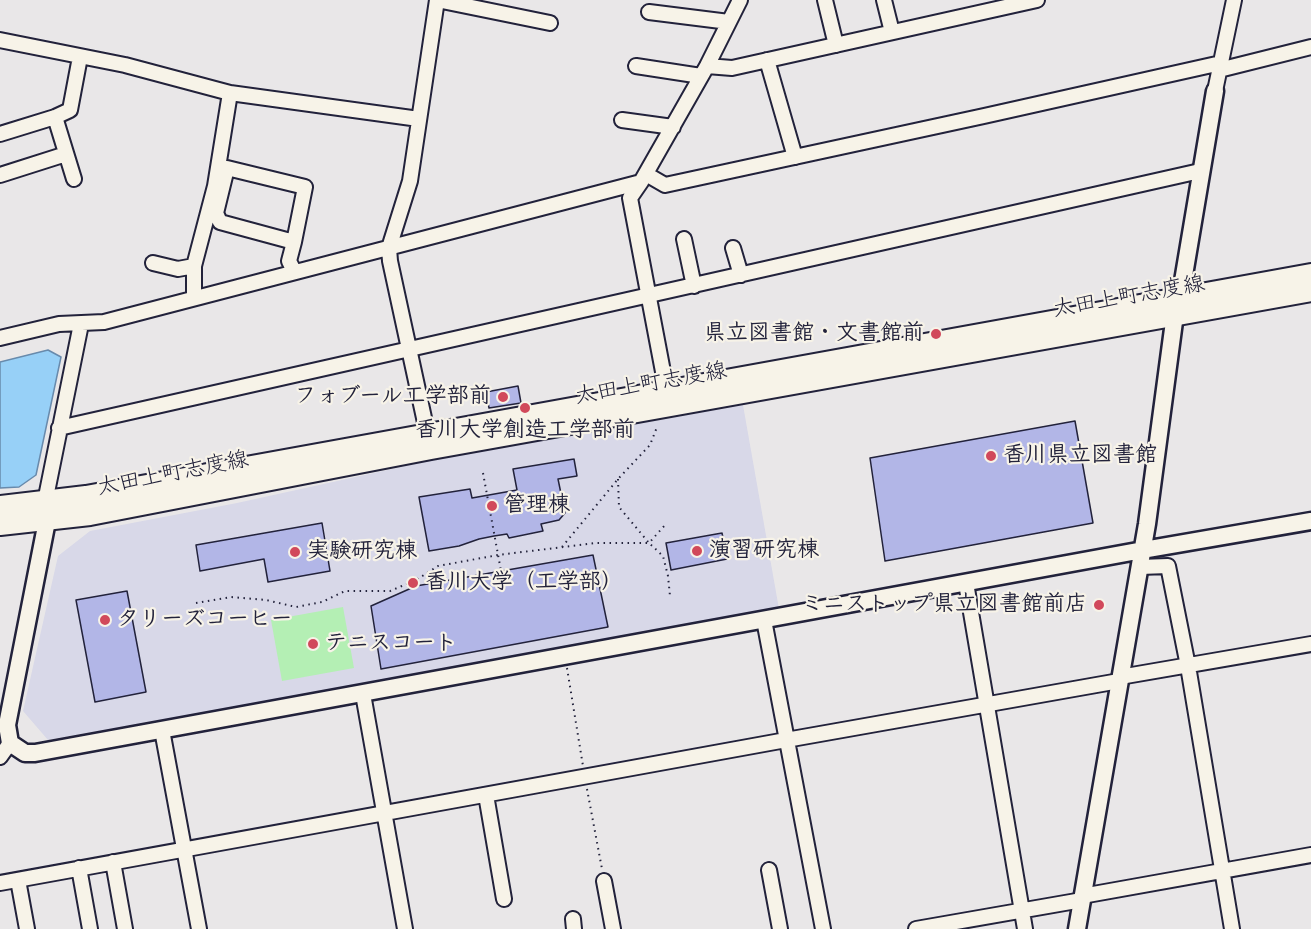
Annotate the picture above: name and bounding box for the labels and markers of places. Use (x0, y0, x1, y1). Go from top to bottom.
place label: 県立図書館・文書館前 (704, 321, 924, 347)
marker: 県立図書館・文書館前 (929, 327, 943, 341)
place label: フォブール工学部前 (295, 384, 491, 410)
marker: フォブール工学部前 (496, 390, 510, 404)
marker: 香川大学創造工学部前 (518, 401, 532, 415)
place label: 香川大学創造工学部前 (415, 418, 635, 444)
place label: 香川県立図書館 (1003, 443, 1157, 469)
marker: 香川県立図書館 (984, 449, 998, 463)
place label: 管理棟 (504, 493, 570, 519)
marker: 管理棟 (485, 499, 499, 513)
place label: 演習研究棟 (709, 538, 819, 564)
place label: 実験研究棟 (307, 539, 417, 565)
marker: 演習研究棟 (690, 544, 704, 558)
marker: 実験研究棟 (288, 545, 302, 559)
place label: 香川大学（工学部） (425, 570, 623, 596)
marker: 香川大学（工学部） (406, 576, 420, 590)
place label: ミニストップ県立図書館前店 (801, 592, 1087, 618)
marker: ミニストップ県立図書館前店 (1092, 598, 1106, 612)
place label: タリーズコーヒー (117, 607, 293, 633)
marker: タリーズコーヒー (98, 613, 112, 627)
place label: テニスコート (325, 631, 457, 657)
marker: テニスコート (306, 637, 320, 651)

